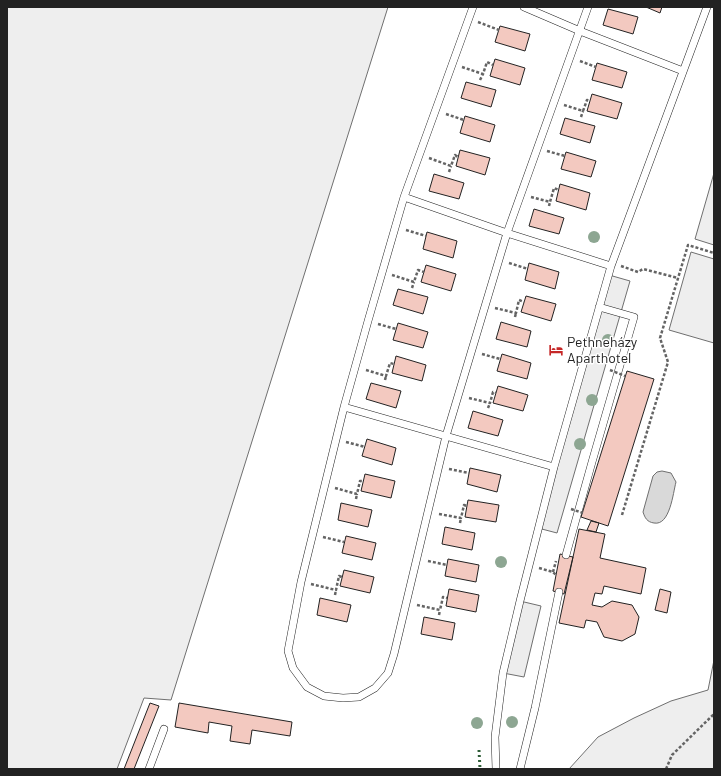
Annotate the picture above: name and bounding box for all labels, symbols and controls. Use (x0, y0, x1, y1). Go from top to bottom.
place label: Pethneházy Aparthotel (567, 333, 638, 366)
hotel icon: Pethneházy Aparthotel (548, 342, 564, 358)

